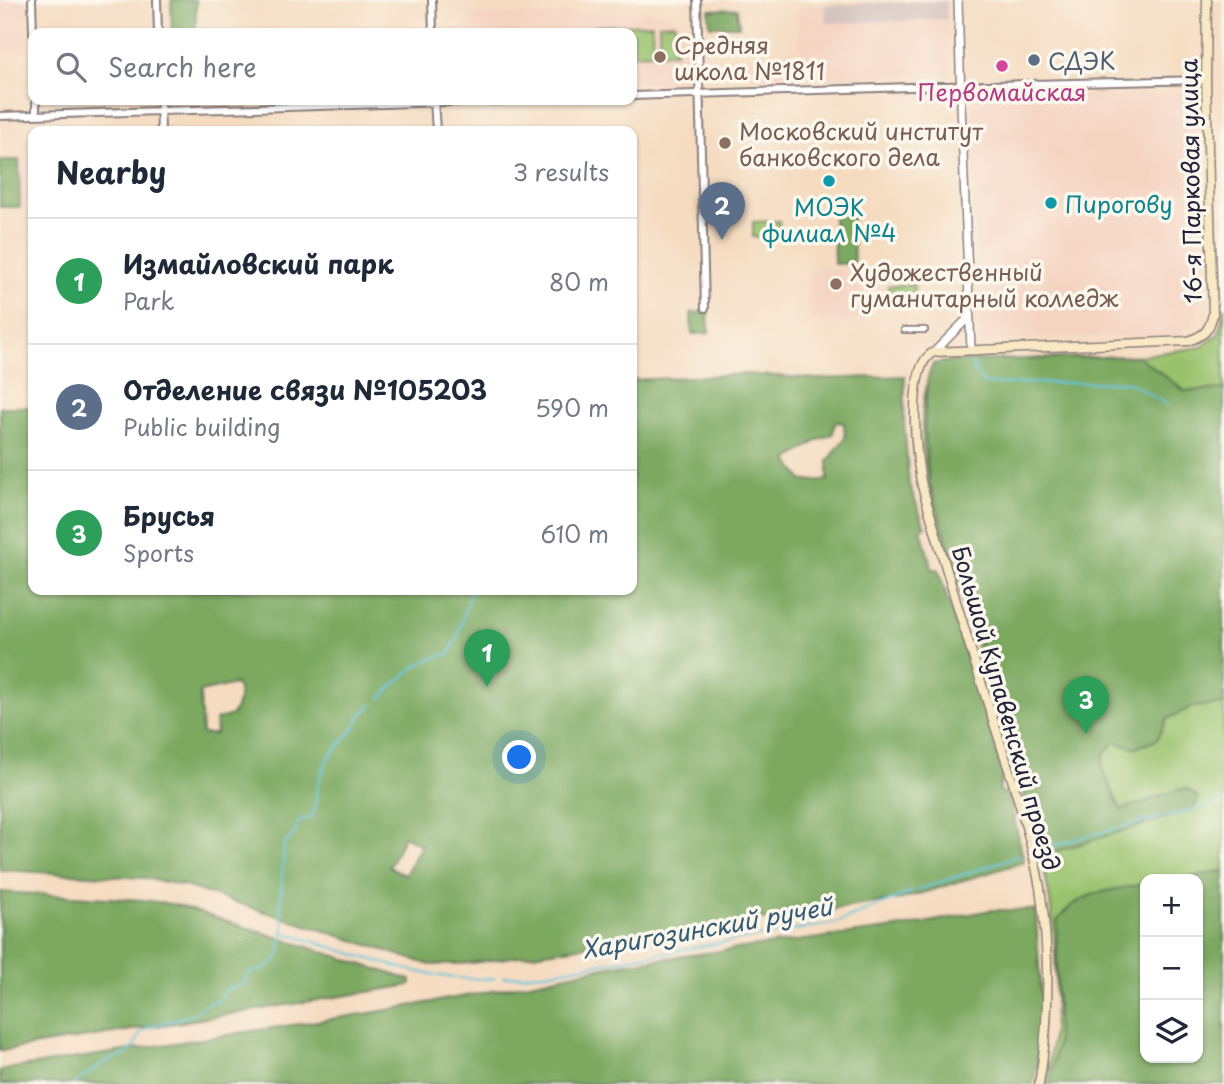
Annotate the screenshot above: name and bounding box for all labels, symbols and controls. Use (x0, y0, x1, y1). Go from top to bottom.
place label: Средняя школа №1811 (674, 27, 825, 88)
search box (28, 28, 637, 105)
place label: СДЭК (1048, 43, 1115, 78)
text: Search here (108, 47, 257, 86)
icon: search (52, 48, 90, 86)
marker: Средняя школа №1811 (652, 49, 668, 65)
marker: СДЭК (1026, 52, 1042, 68)
marker: Первомайская (994, 58, 1010, 74)
street label: 16-я Парковая улица (1170, 58, 1210, 304)
place label: Первомайская (918, 74, 1086, 109)
place label: Московский институт банковского дела (739, 113, 984, 174)
marker: Московский институт банковского дела (717, 135, 733, 151)
text: Nearby (56, 149, 166, 194)
text: 3 results (513, 154, 609, 189)
marker: МОЭК филиал №4 (821, 173, 837, 189)
pin: 2 (699, 182, 745, 240)
place label: Пирогову (1065, 186, 1173, 221)
place label: МОЭК филиал №4 (762, 189, 897, 250)
marker: Пирогову (1043, 195, 1059, 211)
text: Измайловский парк (123, 244, 394, 283)
place label: Художественный гуманитарный колледж (850, 254, 1119, 315)
text: 1 (74, 264, 85, 299)
text: 80 m (549, 264, 609, 299)
marker: Художественный гуманитарный колледж (828, 276, 844, 292)
text: Park (123, 283, 174, 318)
text: Отделение связи №105203 (123, 370, 487, 409)
text: 2 (71, 390, 87, 425)
text: 590 m (535, 390, 609, 425)
text: Public building (123, 409, 280, 444)
text: Брусья (123, 496, 215, 535)
text: 3 (71, 516, 87, 551)
text: 610 m (541, 516, 609, 551)
text: Sports (123, 535, 194, 570)
street label: Большой Купавенский проезд (944, 541, 1070, 875)
pin: 1 (464, 629, 510, 687)
pin: 3 (1063, 676, 1109, 734)
your location (502, 740, 536, 774)
map controls (1140, 874, 1203, 1063)
button: + (1140, 874, 1203, 937)
water label: Харигозинский ручей (579, 887, 838, 967)
button: − (1140, 937, 1203, 1000)
button: layers (1140, 1000, 1203, 1063)

